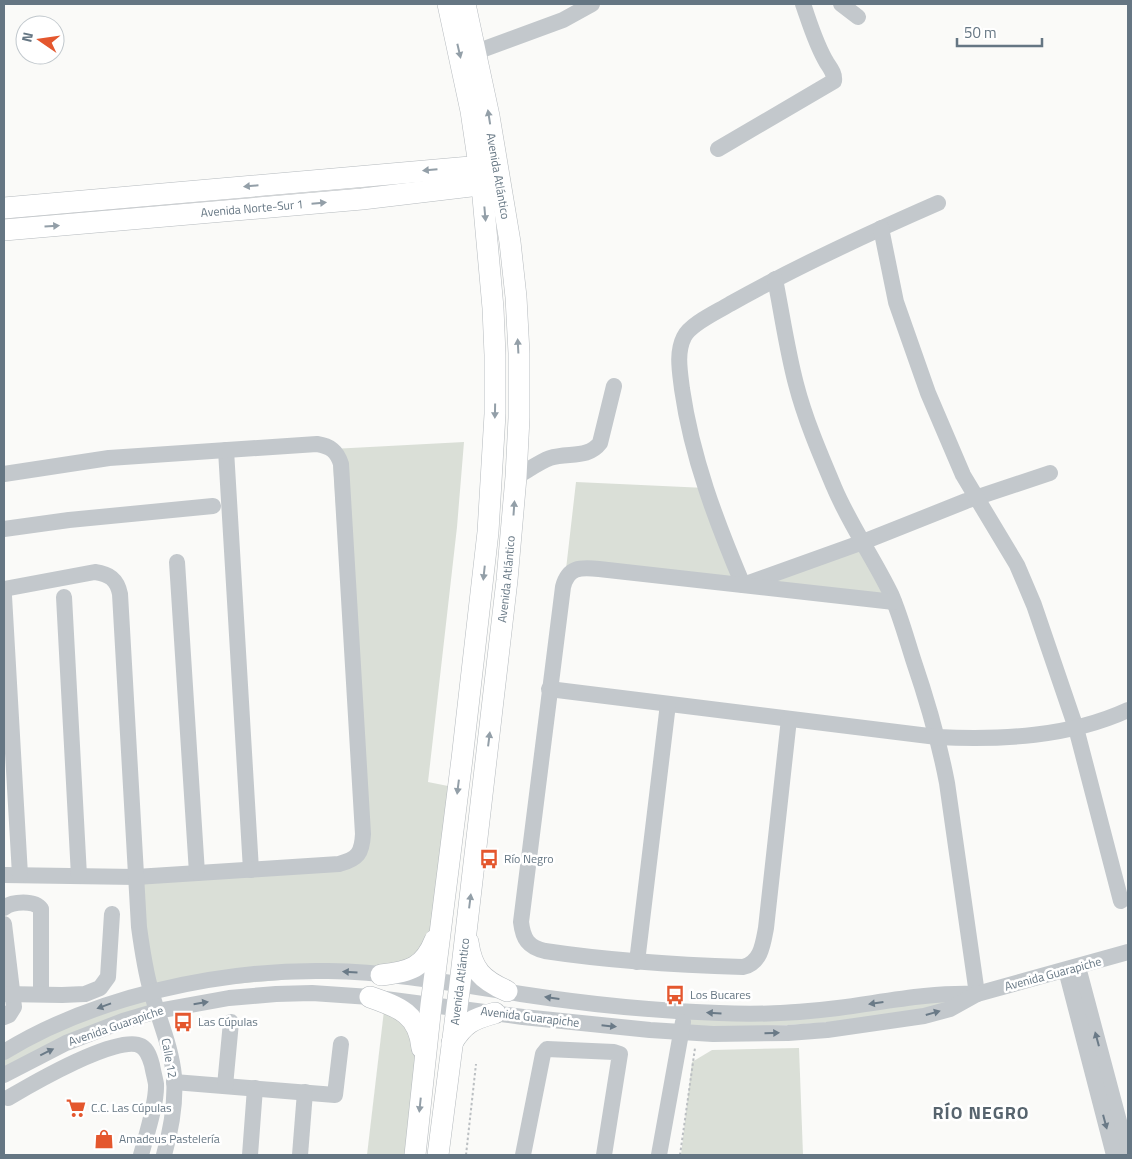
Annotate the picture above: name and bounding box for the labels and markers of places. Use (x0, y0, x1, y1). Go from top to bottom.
bus stop icon: Río Negro (478, 848, 500, 870)
place label: Río Negro (504, 849, 554, 868)
bus stop icon: Los Bucares (664, 984, 686, 1006)
place label: Los Bucares (690, 985, 751, 1004)
bus stop icon: Las Cúpulas (172, 1011, 194, 1033)
place label: Las Cúpulas (198, 1012, 258, 1031)
supermarket icon: C.C. Las Cúpulas (65, 1097, 87, 1119)
place label: C.C. Las Cúpulas (91, 1098, 172, 1117)
shop icon: Amadeus Pastelería (93, 1128, 115, 1150)
place label: Amadeus Pastelería (119, 1129, 220, 1148)

